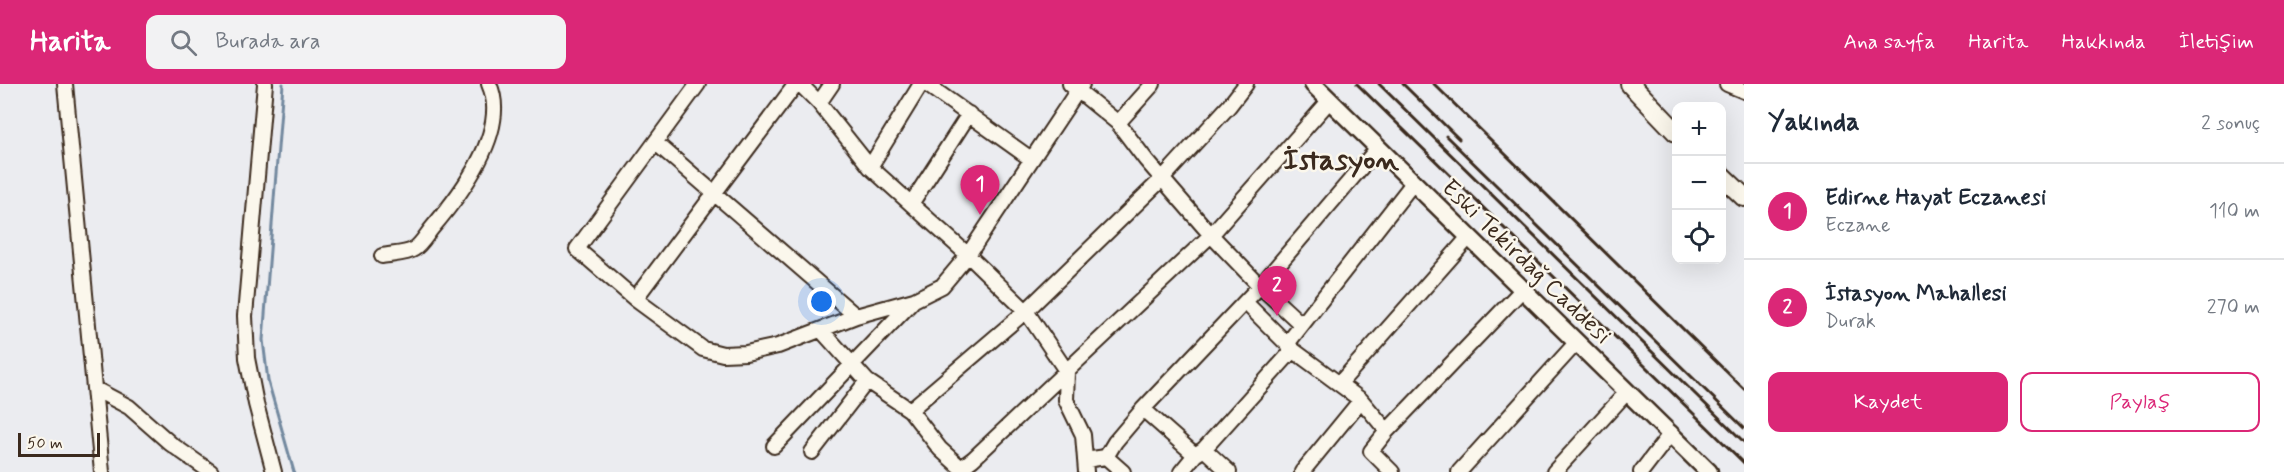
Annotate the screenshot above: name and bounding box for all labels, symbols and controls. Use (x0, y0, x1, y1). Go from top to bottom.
search box (146, 15, 566, 69)
text: Harita (30, 24, 110, 61)
icon: search (167, 26, 200, 59)
text: Burada ara (215, 28, 320, 56)
text: Ana sayfa (1843, 28, 1935, 56)
text: Harita (1968, 28, 2028, 56)
text: Hakkında (2061, 28, 2146, 56)
text: İletişim (2179, 28, 2254, 56)
map controls (1672, 102, 1726, 264)
button: + (1672, 102, 1726, 156)
text: Yakında (1768, 106, 1860, 140)
text: 2 sonuç (2201, 110, 2260, 137)
district label: İstasyon (1283, 141, 1399, 180)
button: − (1672, 156, 1726, 210)
pin: 1 (960, 166, 1000, 215)
street label: Eski Tekirdağ Caddesi (1434, 173, 1617, 351)
text: Edirne Hayat Eczanesi (1825, 184, 2046, 212)
text: 1 (1783, 198, 1792, 225)
text: 110 m (2209, 198, 2260, 225)
button: locate (1672, 210, 1726, 264)
text: Eczane (1825, 212, 1890, 239)
pin: 2 (1258, 266, 1296, 316)
text: İstasyon Mahallesi (1825, 280, 2007, 308)
your location (807, 287, 836, 316)
text: 2 (1783, 294, 1792, 321)
text: 270 m (2207, 294, 2260, 321)
text: Durak (1825, 308, 1876, 335)
button: Kaydet (1768, 372, 2008, 432)
button: Paylaş (2020, 372, 2260, 432)
scale bar (18, 430, 100, 458)
text: 50 m (27, 433, 63, 454)

